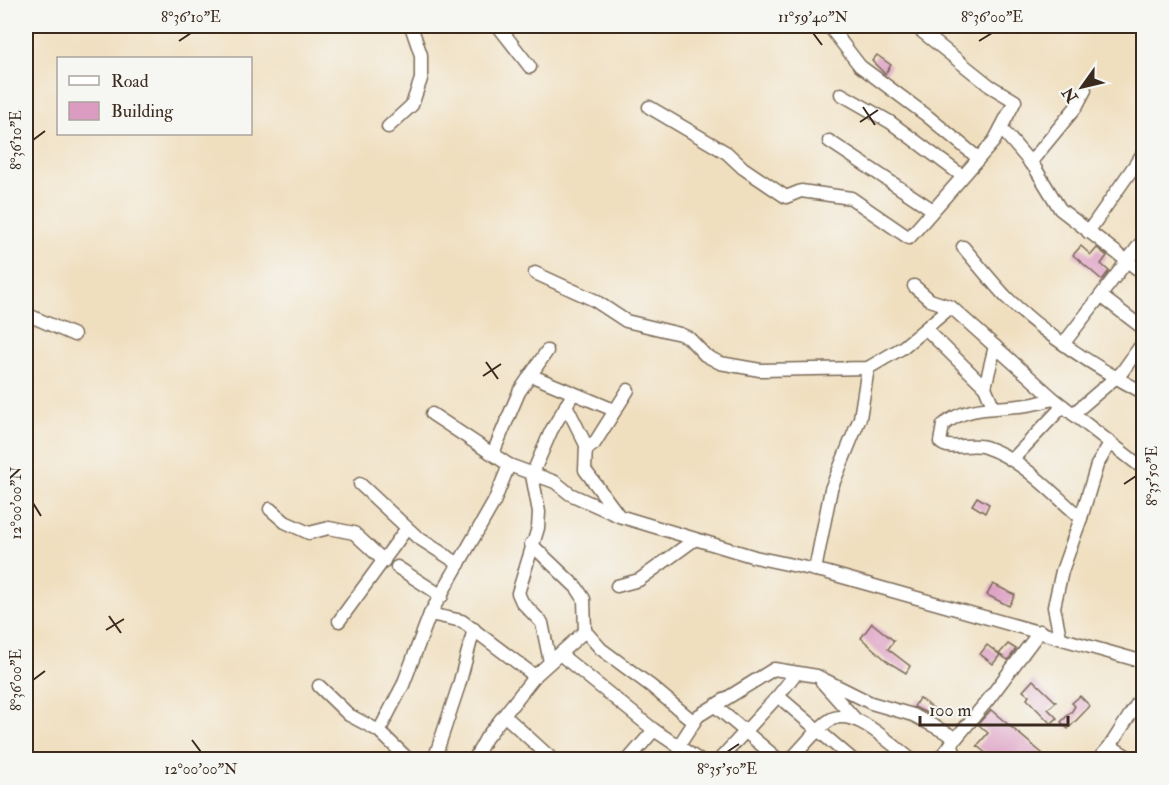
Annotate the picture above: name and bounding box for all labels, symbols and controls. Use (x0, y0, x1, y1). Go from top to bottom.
text: 8°36'10"E (161, 8, 221, 27)
text: 11°59'40"N (778, 8, 849, 27)
text: 8°36'00"E (961, 8, 1023, 27)
legend (57, 57, 252, 135)
north arrow (1052, 57, 1112, 117)
text: Road (111, 70, 149, 93)
text: N (1058, 83, 1083, 107)
text: Building (111, 100, 174, 123)
text: 8°36'10"E (7, 110, 26, 170)
text: 8°35'50"E (1143, 446, 1162, 506)
text: 12°00'00"N (7, 466, 26, 539)
text: 8°36'00"E (7, 649, 26, 711)
scale bar (920, 689, 1068, 727)
text: 100 m (929, 699, 972, 722)
text: 12°00'00"N (165, 760, 238, 779)
text: 8°35'50"E (697, 760, 757, 779)

